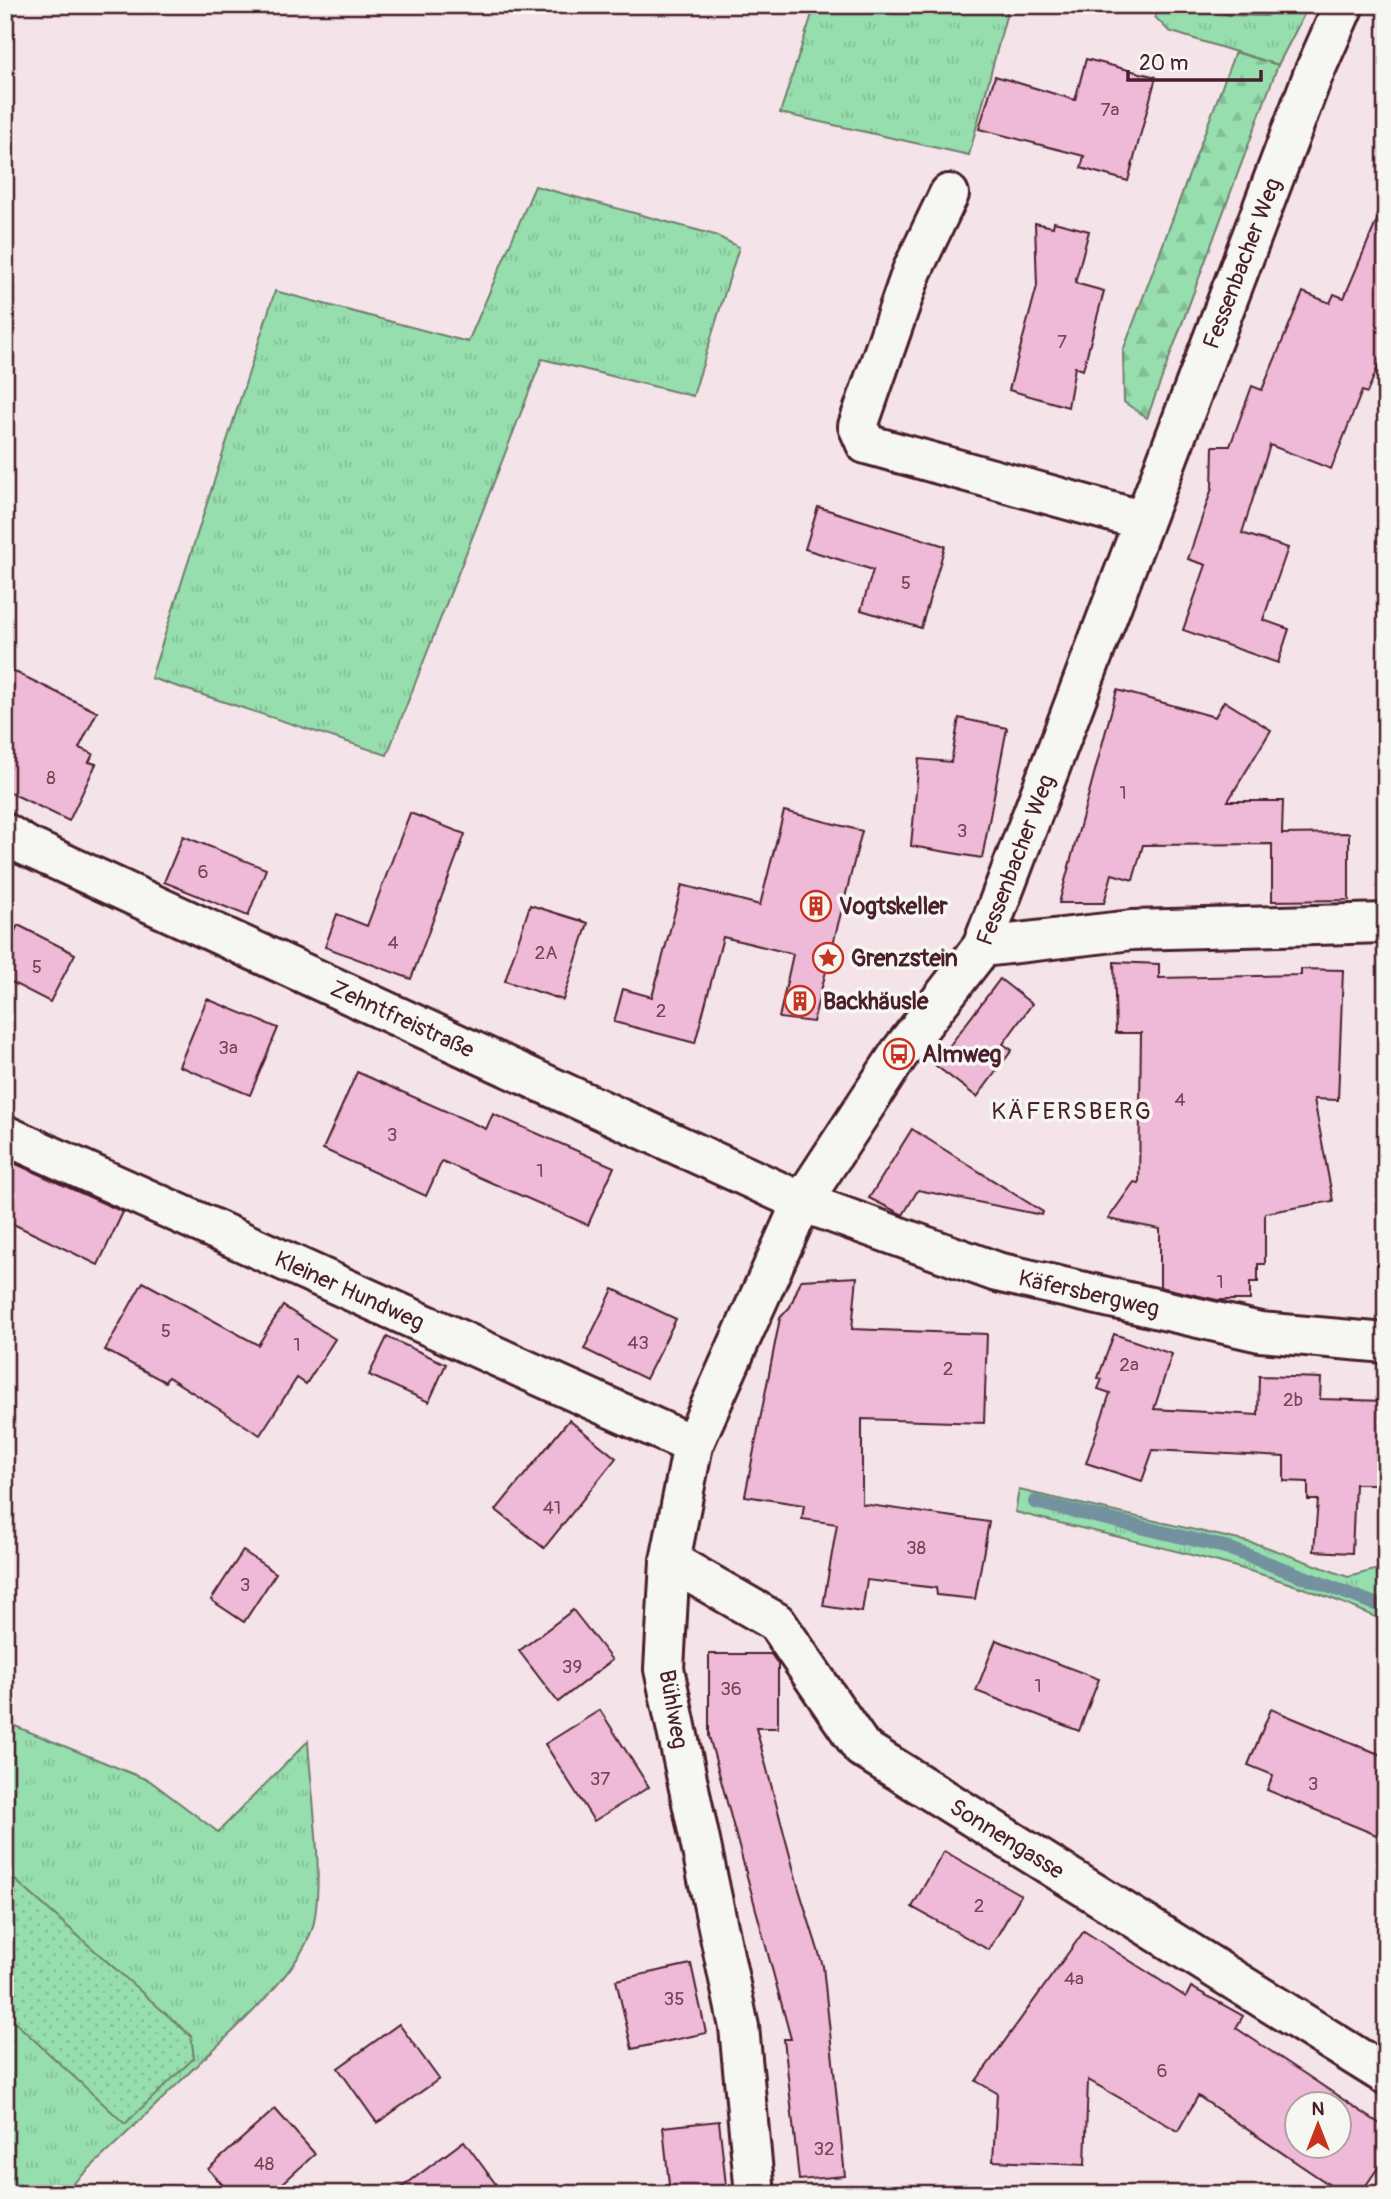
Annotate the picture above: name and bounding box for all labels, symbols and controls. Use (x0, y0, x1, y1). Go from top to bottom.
scale bar (1128, 38, 1262, 82)
text: 20 m (1139, 50, 1188, 77)
house number: 7a (1101, 98, 1120, 122)
street label: Fessenbacher Weg (1196, 174, 1288, 353)
house number: 7 (1057, 330, 1067, 354)
house number: 5 (901, 571, 911, 595)
house number: 8 (46, 766, 56, 790)
street label: Fessenbacher Weg (970, 770, 1061, 949)
house number: 1 (1119, 781, 1127, 805)
house number: 3 (957, 819, 967, 843)
house number: 6 (197, 860, 209, 884)
building icon: Vogtskeller (799, 889, 833, 923)
place label: Vogtskeller (839, 892, 948, 921)
house number: 4 (387, 931, 399, 955)
house number: 2A (535, 941, 557, 965)
place icon: Grenzstein (811, 941, 845, 975)
place label: Grenzstein (851, 944, 958, 973)
house number: 5 (32, 955, 42, 979)
street label: Zehntfreistraße (326, 974, 479, 1065)
building icon: Backhäusle (783, 984, 817, 1018)
place label: Backhäusle (823, 987, 929, 1016)
house number: 2 (656, 999, 666, 1023)
house number: 3a (218, 1036, 238, 1060)
bus stop icon: Almweg (882, 1037, 916, 1071)
place label: Almweg (922, 1040, 1002, 1069)
house number: 4 (1174, 1088, 1186, 1112)
district label: KÄFERSBERG (991, 1097, 1153, 1126)
house number: 3 (387, 1123, 397, 1147)
house number: 1 (536, 1159, 544, 1183)
street label: Kleiner Hundweg (270, 1244, 429, 1337)
street label: Käfersbergweg (1016, 1263, 1162, 1324)
house number: 1 (1216, 1270, 1224, 1294)
house number: 5 (161, 1319, 171, 1343)
house number: 43 (627, 1331, 649, 1355)
house number: 1 (293, 1333, 301, 1357)
house number: 2a (1119, 1353, 1139, 1377)
house number: 2 (943, 1357, 953, 1381)
house number: 2b (1283, 1388, 1303, 1412)
house number: 41 (543, 1496, 561, 1520)
house number: 38 (906, 1536, 926, 1560)
house number: 3 (240, 1573, 250, 1597)
house number: 39 (562, 1655, 582, 1679)
street label: Bühlweg (652, 1667, 695, 1751)
house number: 1 (1034, 1674, 1042, 1698)
house number: 36 (720, 1677, 742, 1701)
house number: 37 (590, 1767, 610, 1791)
house number: 3 (1308, 1772, 1318, 1796)
street label: Sonnengasse (944, 1792, 1070, 1886)
house number: 2 (974, 1894, 984, 1918)
house number: 4a (1064, 1967, 1084, 1991)
house number: 35 (664, 1987, 684, 2011)
house number: 6 (1156, 2059, 1168, 2083)
north arrow (1282, 2090, 1352, 2160)
text: N (1312, 2097, 1325, 2121)
house number: 32 (813, 2137, 835, 2161)
house number: 48 (254, 2152, 274, 2176)

